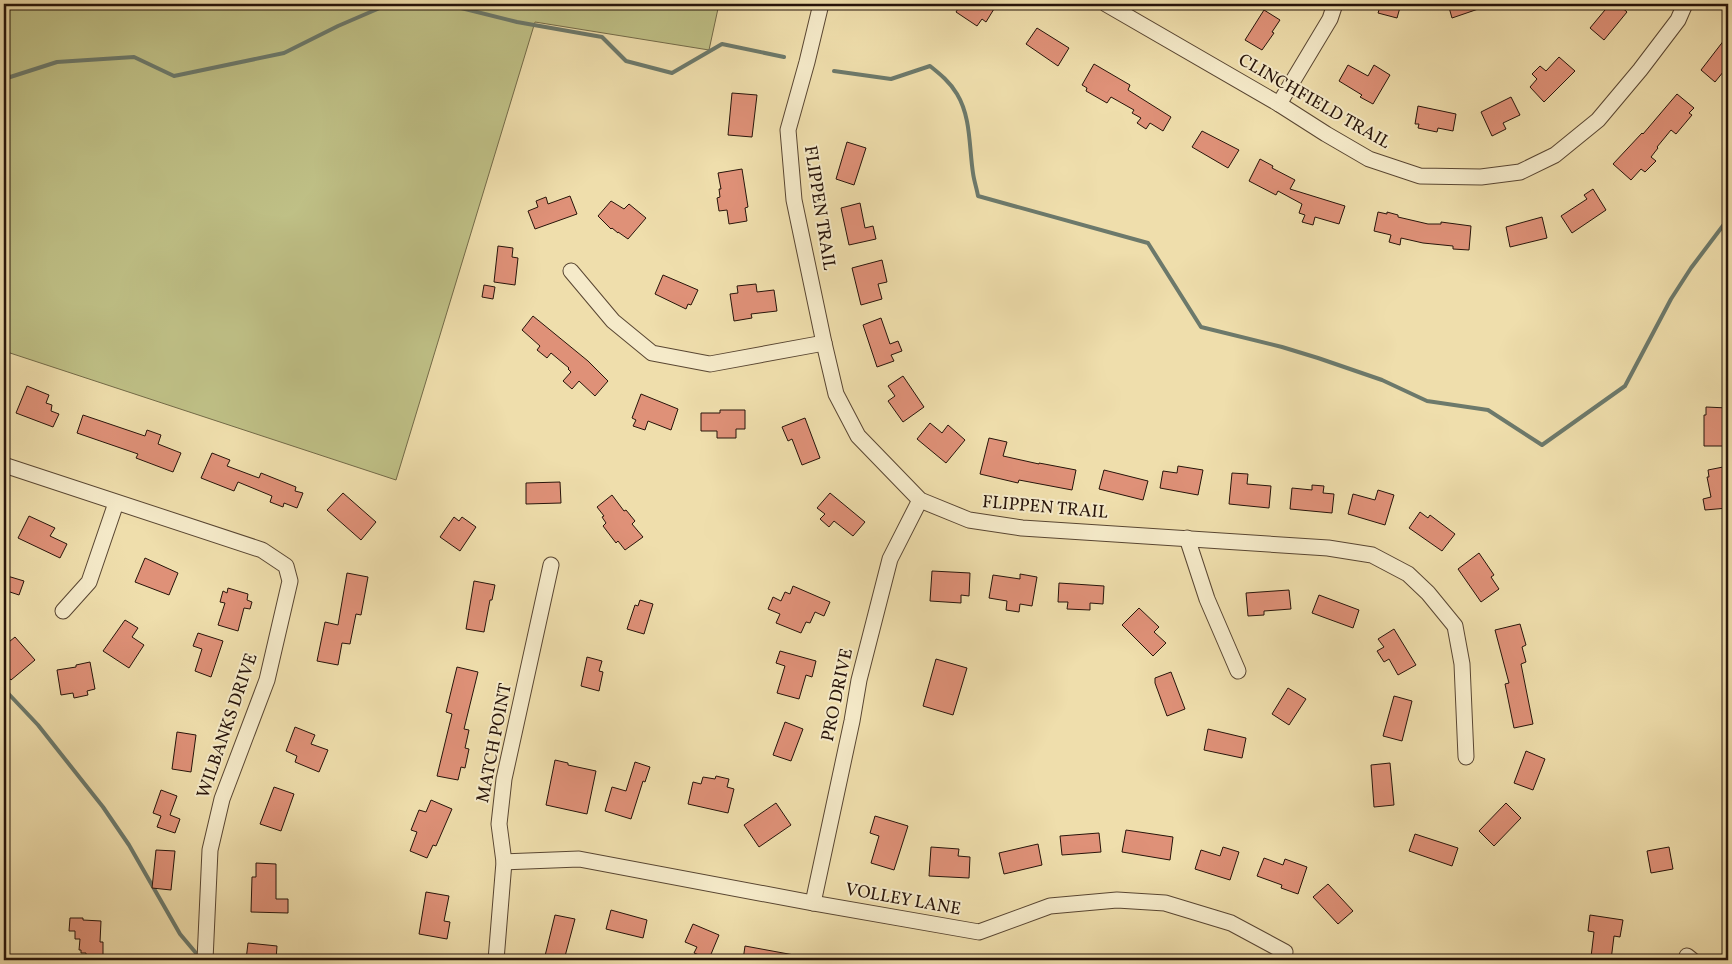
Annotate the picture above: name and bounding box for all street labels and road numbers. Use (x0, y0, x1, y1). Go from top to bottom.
street label: CLINCHFIELD TRAIL (1233, 48, 1395, 156)
street label: FLIPPEN TRAIL (797, 144, 841, 272)
street label: FLIPPEN TRAIL (981, 490, 1109, 526)
street label: PRO DRIVE (816, 646, 860, 744)
street label: WILBANKS DRIVE (191, 650, 265, 802)
street label: MATCH POINT (471, 681, 519, 805)
street label: VOLLEY LANE (843, 878, 963, 923)

